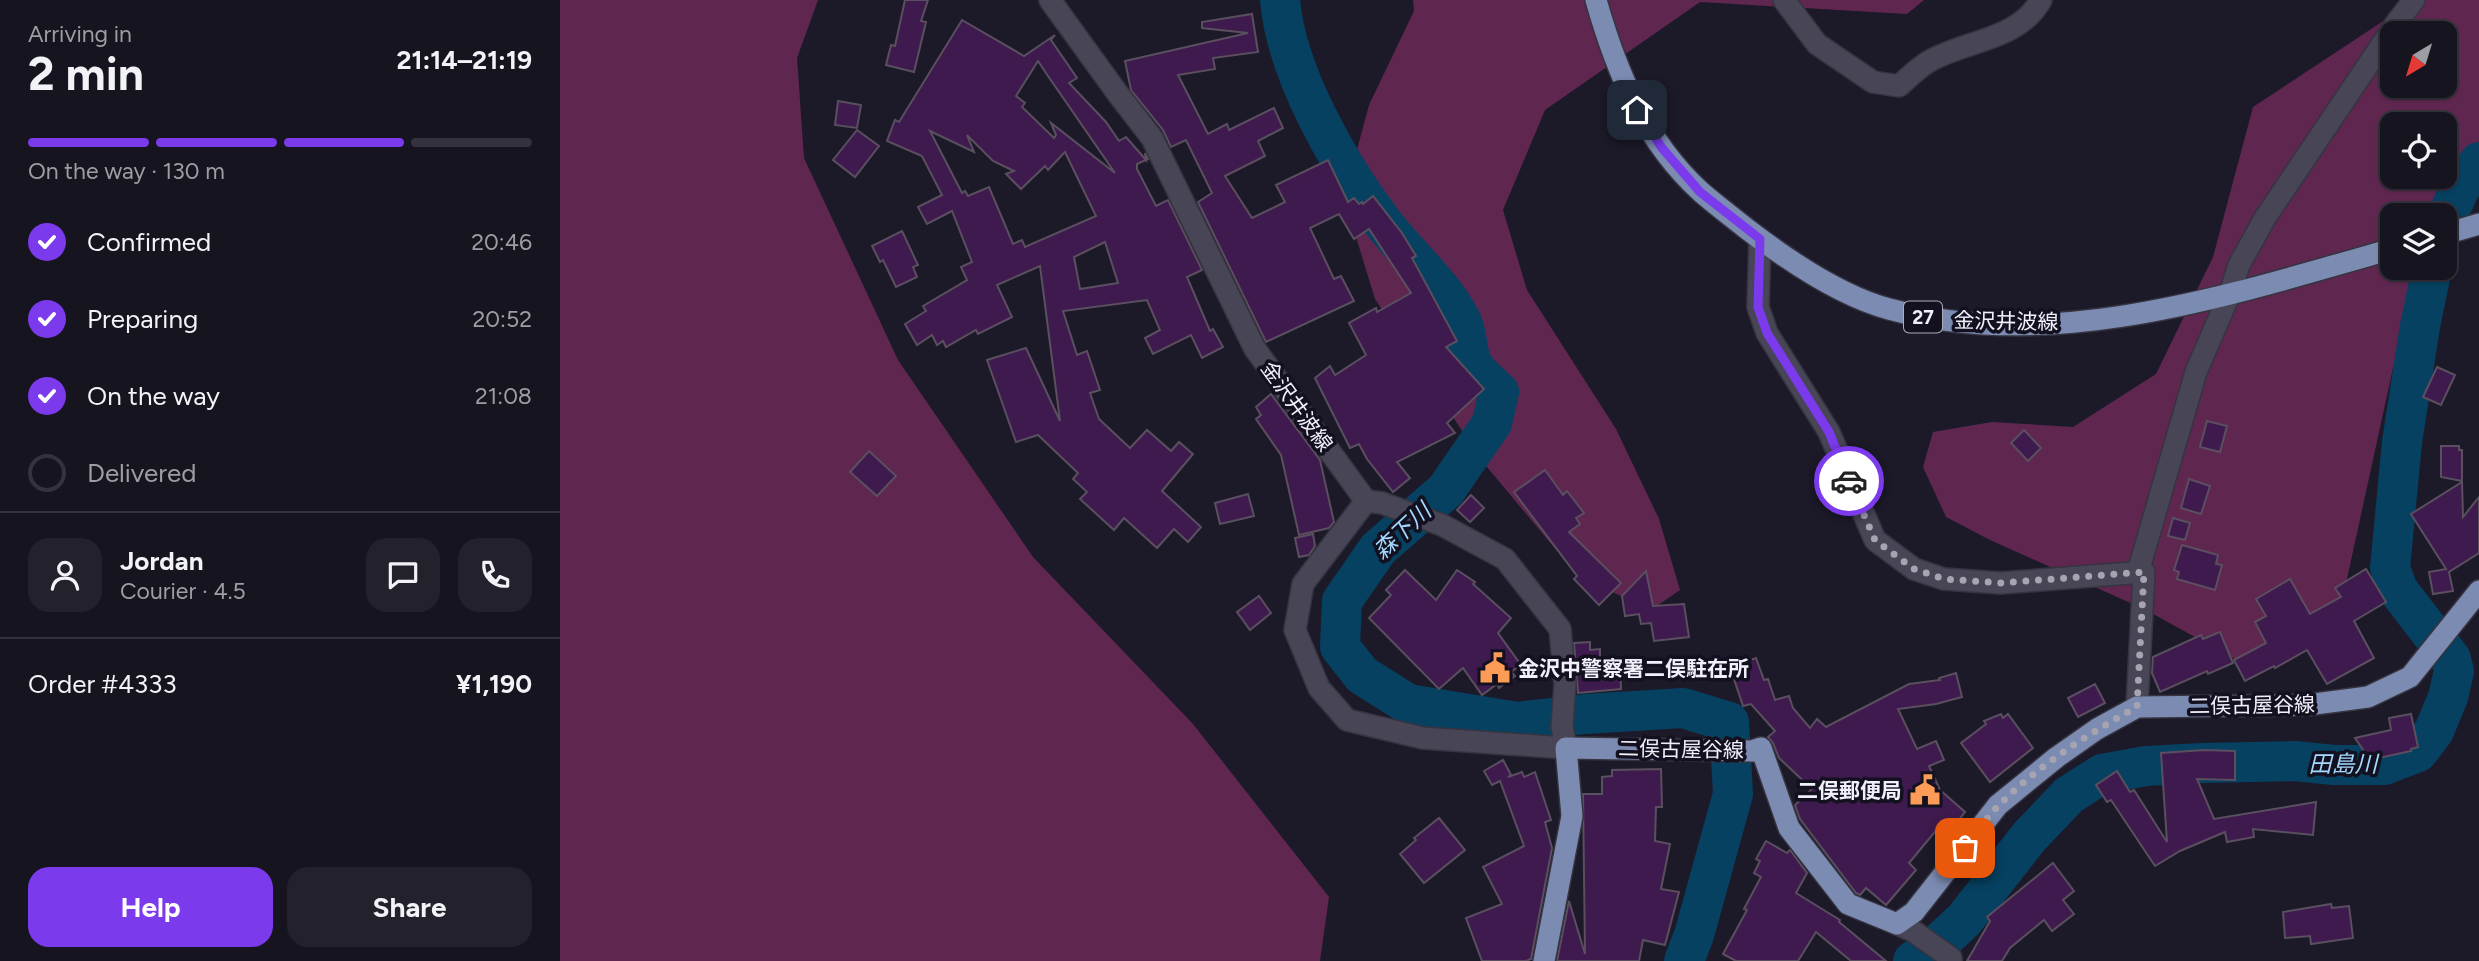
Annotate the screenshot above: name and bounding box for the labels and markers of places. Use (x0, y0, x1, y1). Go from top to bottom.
pin (1607, 80, 1667, 140)
public building icon: 金沢中警察署二俣駐在所 (1478, 651, 1512, 685)
place label: 金沢中警察署二俣駐在所 (1518, 656, 1749, 681)
public building icon: 二俣郵便局 (1908, 773, 1942, 807)
place label: 二俣郵便局 (1797, 778, 1902, 803)
pin (1935, 818, 1995, 878)

